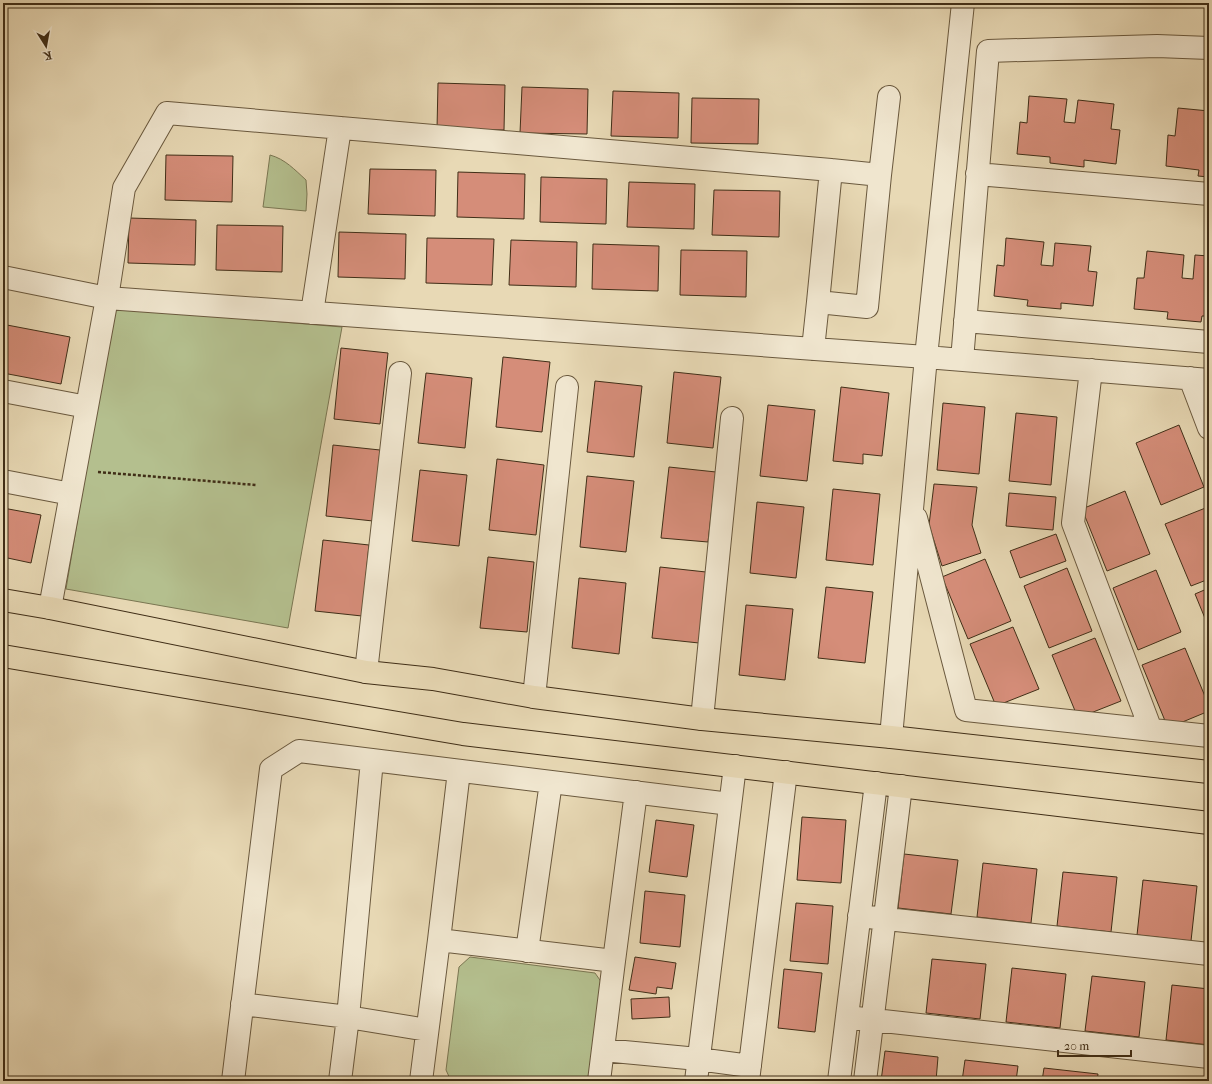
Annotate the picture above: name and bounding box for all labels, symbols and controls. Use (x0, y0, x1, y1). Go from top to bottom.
north arrow (26, 26, 66, 66)
text: K (42, 48, 53, 63)
scale bar (1058, 1032, 1131, 1058)
text: 20 m (1064, 1039, 1089, 1053)

